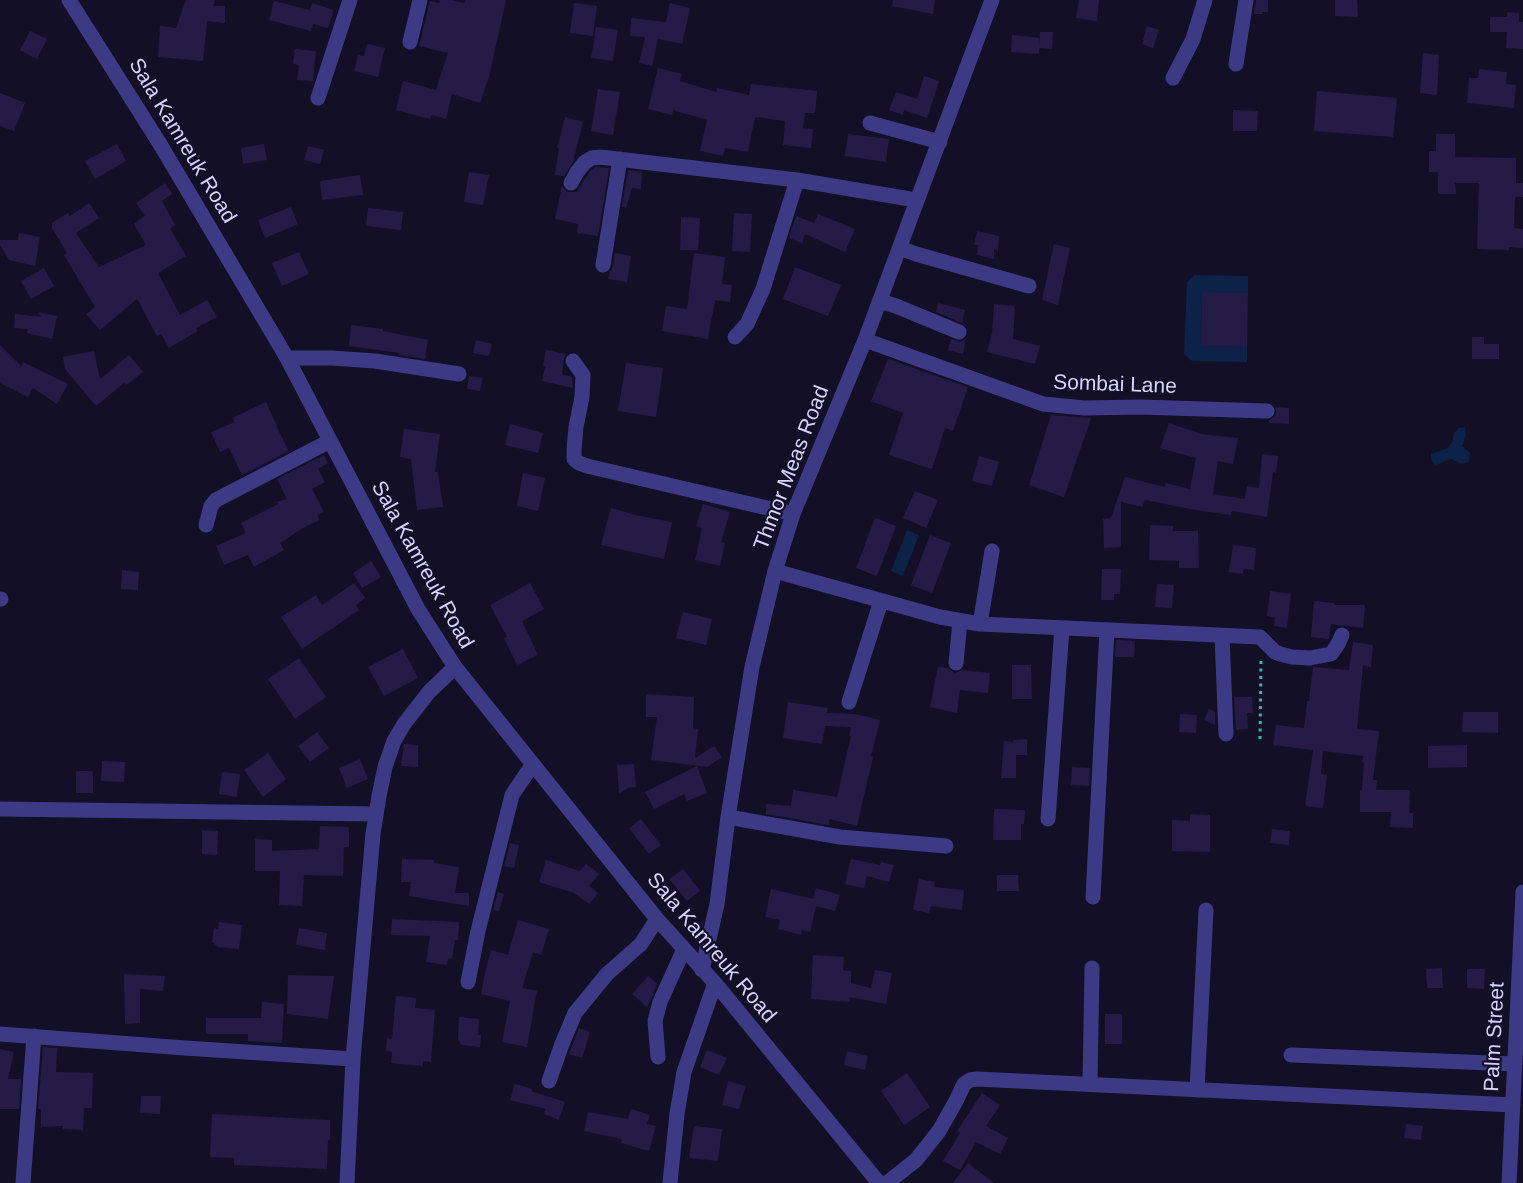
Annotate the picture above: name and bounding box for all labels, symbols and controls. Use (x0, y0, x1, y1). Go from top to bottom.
street label: Sala Kamreuk Road (123, 54, 241, 228)
street label: Sombai Lane (1053, 370, 1177, 400)
street label: Thmor Meas Road (749, 382, 835, 554)
street label: Sala Kamreuk Road (365, 477, 479, 653)
street label: Sala Kamreuk Road (641, 868, 781, 1028)
street label: Palm Street (1480, 982, 1510, 1092)

